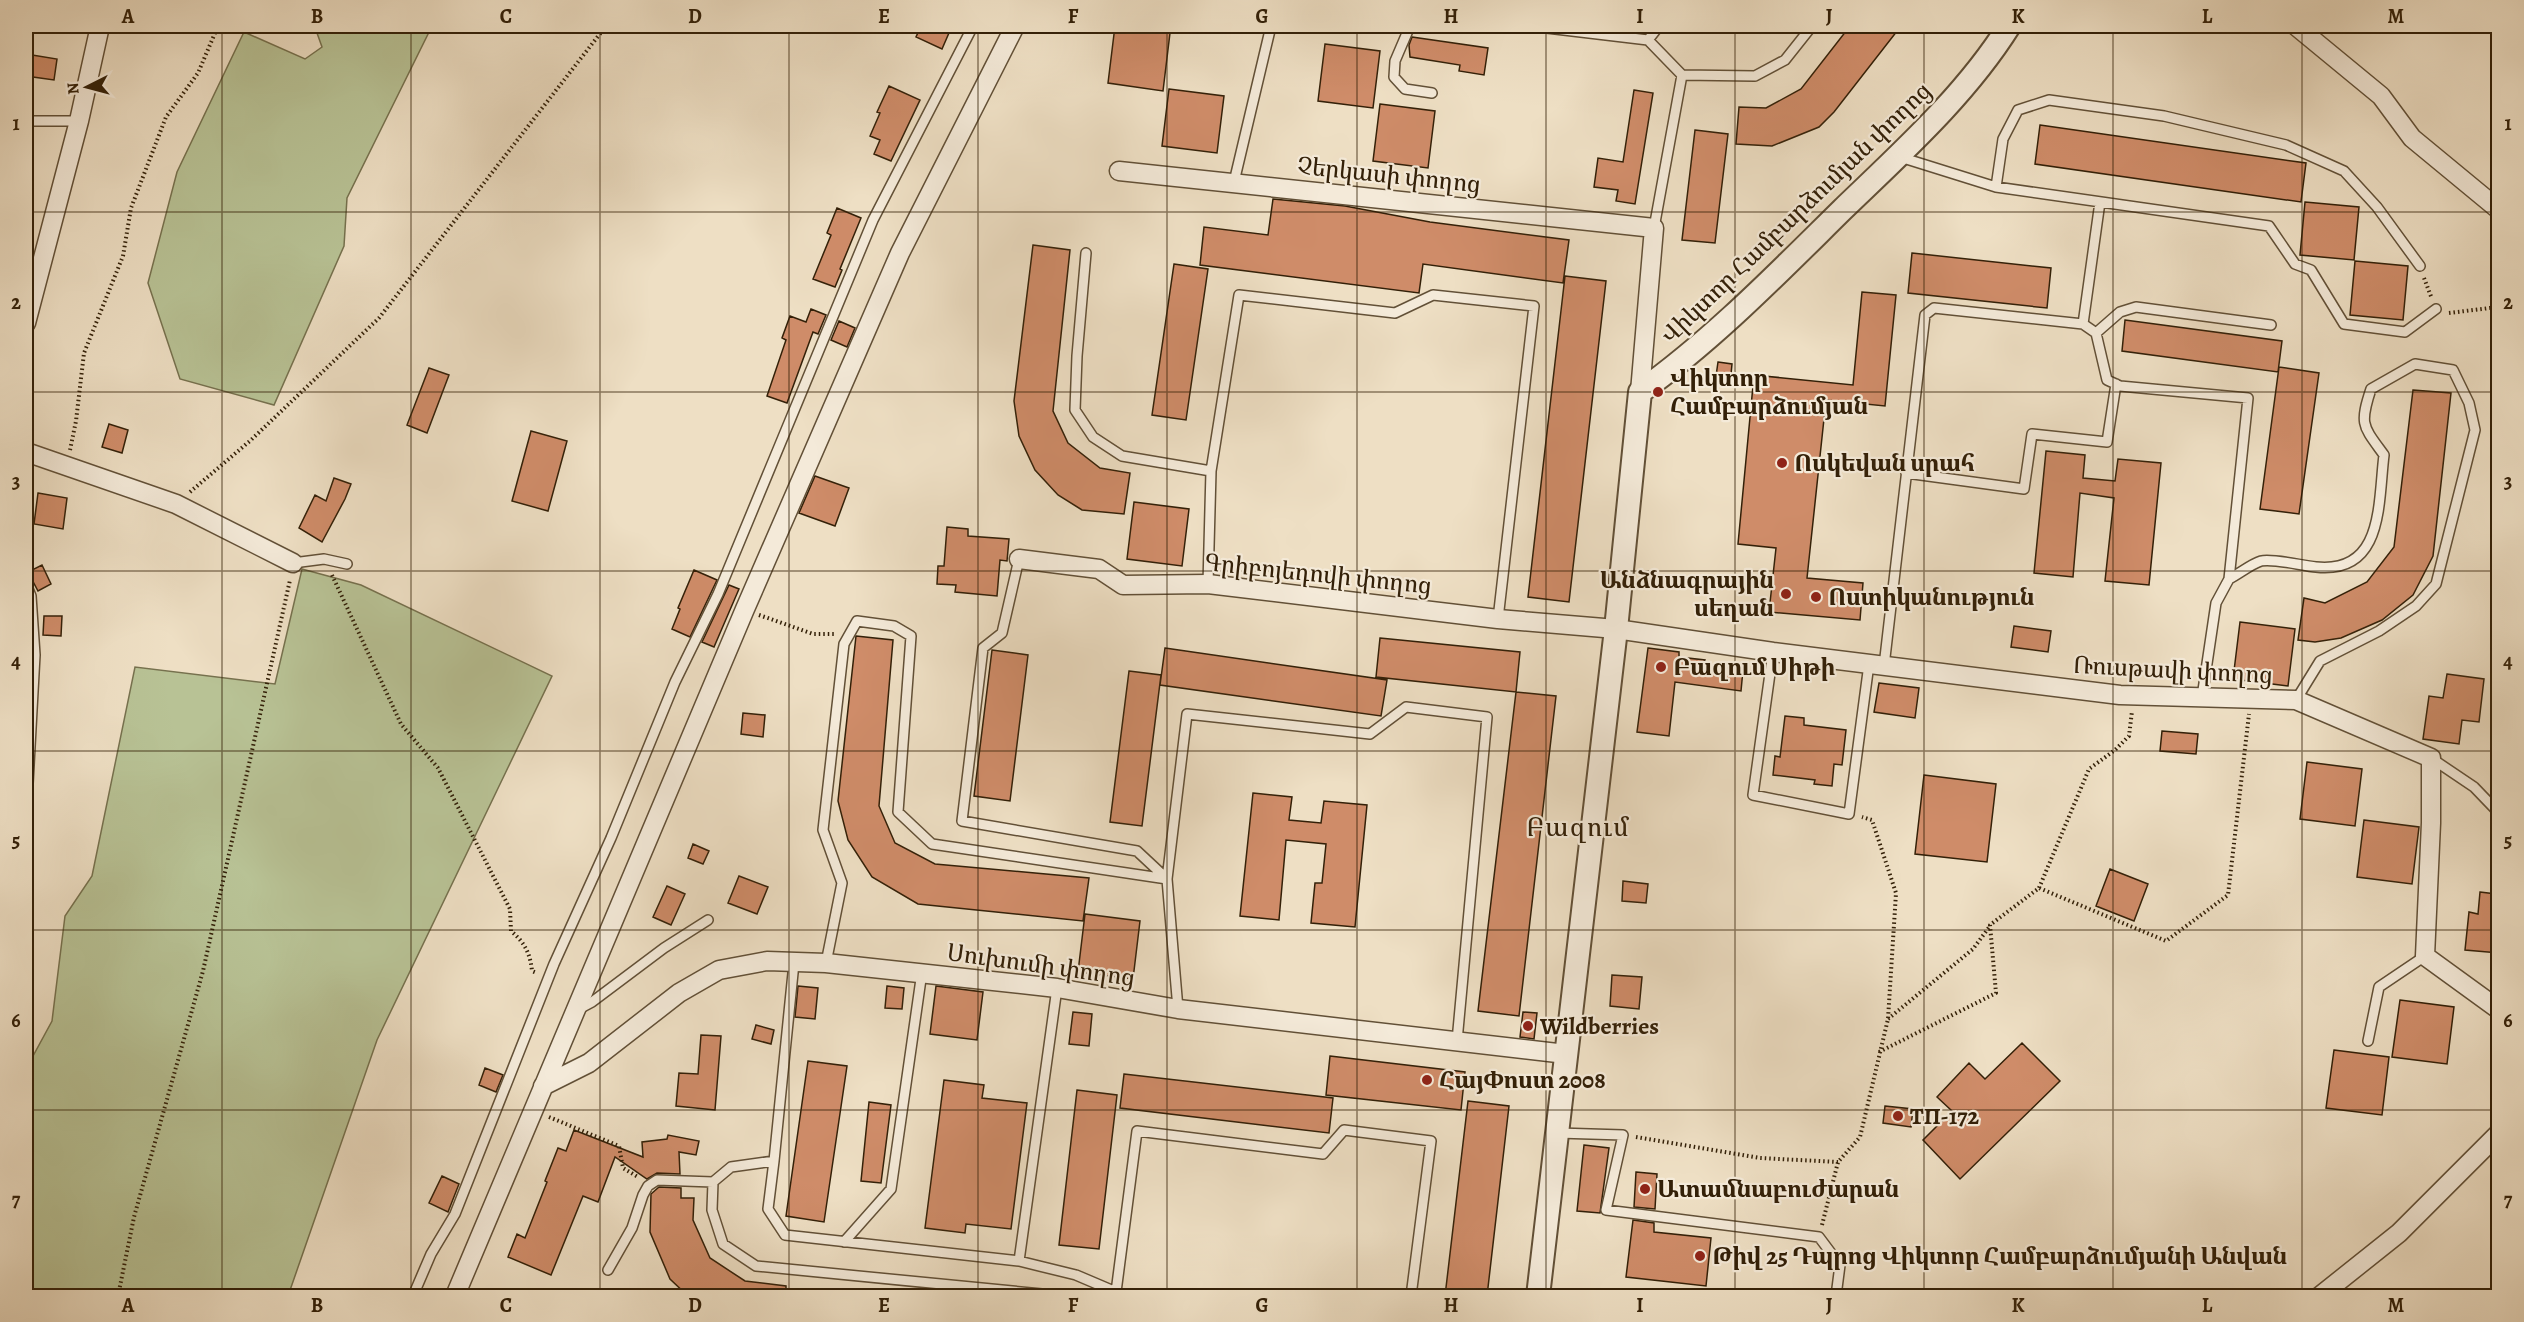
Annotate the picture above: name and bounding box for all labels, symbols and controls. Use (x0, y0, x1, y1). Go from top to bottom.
text: A (121, 3, 135, 30)
text: B (311, 3, 323, 30)
text: C (500, 3, 512, 30)
text: D (688, 3, 702, 30)
text: E (878, 3, 890, 30)
text: F (1068, 3, 1079, 30)
text: G (1255, 3, 1269, 30)
text: H (1444, 3, 1459, 30)
text: I (1636, 3, 1644, 30)
text: J (1826, 3, 1833, 30)
text: K (2011, 3, 2025, 30)
text: L (2202, 3, 2213, 30)
text: M (2388, 3, 2405, 30)
north arrow (57, 57, 117, 117)
street label: Վիկտոր Համբարձումյան փողոց (1654, 75, 1938, 351)
text: N (61, 81, 85, 95)
text: 1 (12, 110, 20, 137)
text: 1 (2504, 110, 2512, 137)
street label: Չերկասի փողոց (1296, 149, 1482, 201)
text: 2 (11, 289, 21, 316)
text: 2 (2503, 289, 2513, 316)
place label: Վիկտոր Համբարձումյան (1670, 362, 1868, 422)
marker: Վիկտոր Համբարձումյան (1651, 385, 1665, 399)
place label: Ոսկեվան սրահ (1794, 447, 1975, 479)
marker: Ոսկեվան սրահ (1775, 456, 1789, 470)
text: 3 (12, 468, 20, 495)
text: 3 (2504, 468, 2512, 495)
street label: Գրիբոյեդովի փողոց (1203, 546, 1433, 602)
place label: Անձնագրային սեղան (1599, 564, 1774, 624)
place label: Ոստիկանություն (1828, 581, 2034, 613)
marker: Անձնագրային սեղան (1779, 587, 1793, 601)
marker: Ոստիկանություն (1809, 590, 1823, 604)
text: 4 (11, 648, 21, 675)
text: 4 (2503, 648, 2513, 675)
street label: Ռուսթավի փողոց (2072, 649, 2274, 691)
place label: Բազում Սիթի (1673, 651, 1835, 683)
marker: Բազում Սիթի (1654, 660, 1668, 674)
district label: Բազում (1526, 810, 1630, 845)
text: 5 (12, 827, 20, 854)
text: 5 (2504, 827, 2512, 854)
street label: Սուխումի փողոց (945, 936, 1137, 994)
text: 6 (11, 1007, 21, 1034)
text: 6 (2503, 1007, 2513, 1034)
place label: Wildberries (1539, 1010, 1659, 1042)
marker: Wildberries (1521, 1019, 1535, 1033)
place label: ՀայՓոստ 2008 (1439, 1064, 1606, 1096)
marker: ՀայՓոստ 2008 (1420, 1073, 1434, 1087)
place label: ТП-172 (1910, 1100, 1980, 1132)
marker: ТП-172 (1891, 1109, 1905, 1123)
place label: Ատամնաբուժարան (1657, 1173, 1899, 1205)
marker: Ատամնաբուժարան (1638, 1182, 1652, 1196)
text: 7 (12, 1186, 21, 1213)
text: 7 (2504, 1186, 2513, 1213)
place label: Թիվ 25 Դպրոց Վիկտոր Համբարձումյանի Անվան (1712, 1240, 2287, 1272)
marker: Թիվ 25 Դպրոց Վիկտոր Համբարձումյանի Անվան (1693, 1249, 1707, 1263)
text: A (121, 1292, 135, 1319)
text: B (311, 1292, 323, 1319)
text: C (500, 1292, 512, 1319)
text: D (688, 1292, 702, 1319)
text: E (878, 1292, 890, 1319)
text: F (1068, 1292, 1079, 1319)
text: G (1255, 1292, 1269, 1319)
text: H (1444, 1292, 1459, 1319)
text: I (1636, 1292, 1644, 1319)
text: J (1826, 1292, 1833, 1319)
text: K (2011, 1292, 2025, 1319)
text: L (2202, 1292, 2213, 1319)
text: M (2388, 1292, 2405, 1319)

